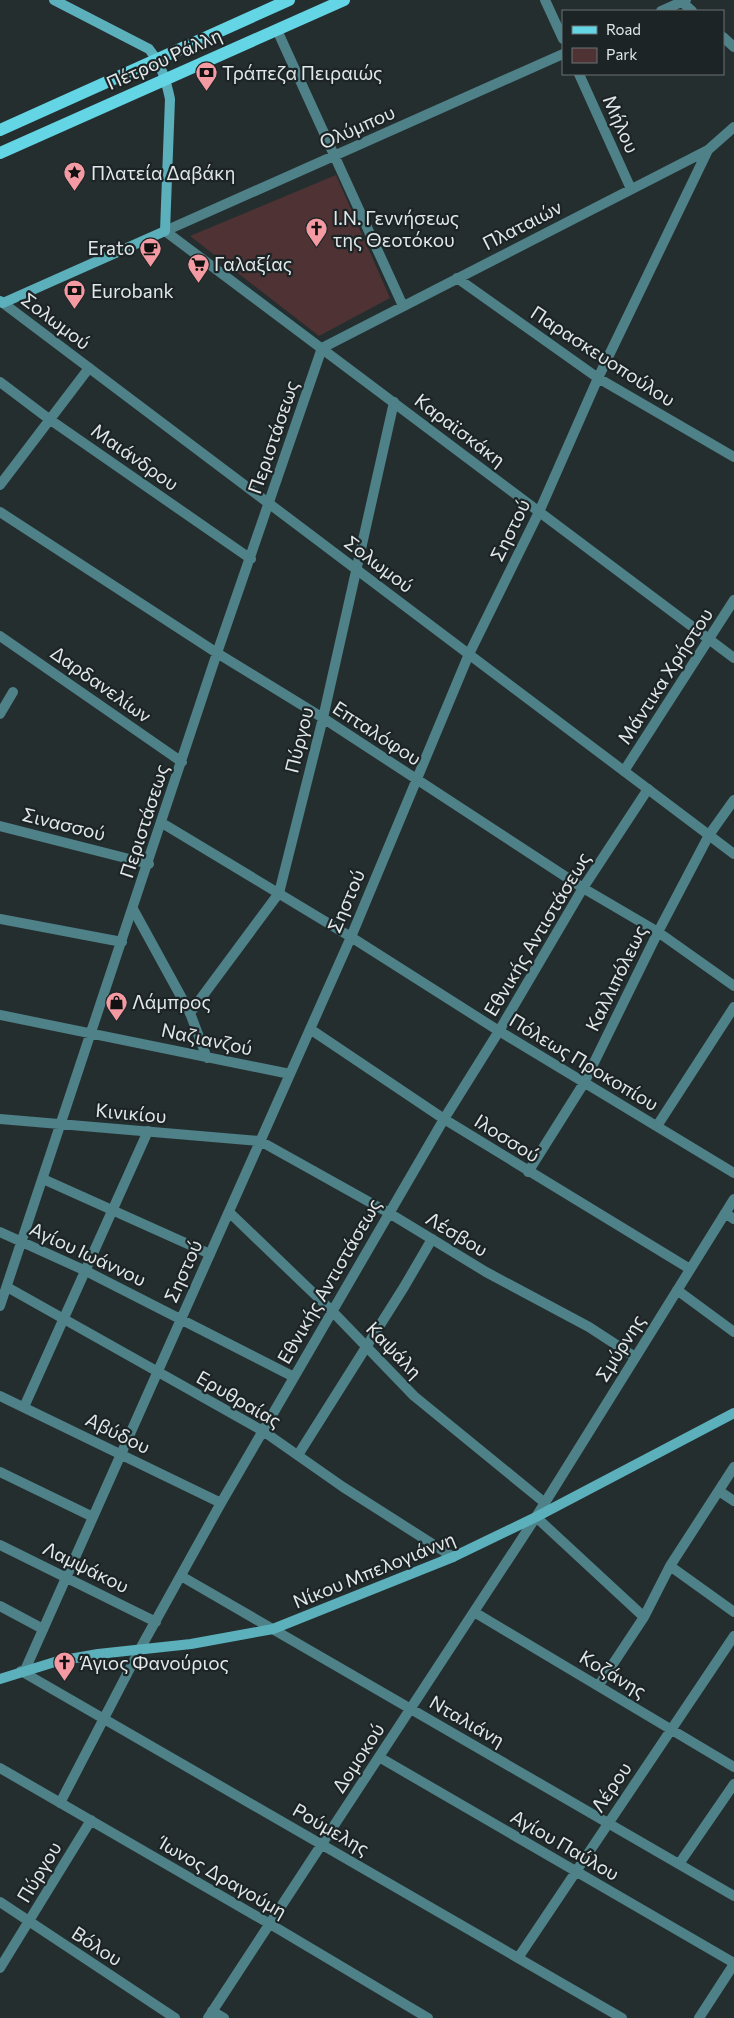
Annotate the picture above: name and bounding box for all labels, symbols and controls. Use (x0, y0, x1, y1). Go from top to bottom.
legend (562, 10, 724, 75)
text: Road (606, 20, 641, 38)
street label: Πέτρου Ράλλη (102, 23, 225, 94)
text: Park (606, 45, 637, 63)
bank icon: Τράπεζα Πειραιώς (194, 61, 218, 92)
place label: Τράπεζα Πειραιώς (222, 61, 382, 84)
street label: Μήλου (599, 91, 644, 156)
street label: Ολύμπου (315, 100, 398, 153)
place icon: Πλατεία Δαβάκη (63, 161, 87, 192)
place label: Πλατεία Δαβάκη (91, 161, 235, 184)
street label: Πλαταιών (478, 195, 566, 254)
place label: Ι.Ν. Γεννήσεως της Θεοτόκου (333, 206, 459, 251)
church icon: Ι.Ν. Γεννήσεως της Θεοτόκου (305, 217, 329, 248)
place label: Erato (87, 236, 135, 259)
cafe icon: Erato (139, 236, 163, 267)
supermarket icon: Γαλαξίας (186, 252, 210, 283)
place label: Γαλαξίας (214, 252, 292, 275)
bank icon: Eurobank (63, 279, 87, 310)
place label: Eurobank (91, 279, 174, 302)
street label: Σολωμού (17, 287, 95, 354)
street label: Παρασκευοπούλου (527, 300, 680, 411)
street label: Περιστάσεως (242, 377, 303, 497)
street label: Καραϊσκάκη (411, 388, 510, 471)
street label: Μαιάνδρου (87, 418, 183, 495)
street label: Σηστού (485, 495, 534, 565)
street label: Σολωμού (340, 530, 418, 597)
street label: Μάντικα Χρήστου (612, 603, 717, 748)
street label: Δαρδανελίων (47, 640, 156, 727)
street label: Επταλόφου (329, 695, 426, 770)
street label: Πύργου (279, 705, 318, 775)
street label: Περιστάσεως (114, 761, 173, 881)
street label: Σινασσού (20, 802, 108, 845)
street label: Εθνικής Αντιστάσεως (479, 848, 595, 1020)
street label: Σηστού (322, 866, 369, 936)
street label: Καλλιπόλεως (580, 921, 651, 1035)
shop icon: Λάμπρος (104, 990, 128, 1021)
place label: Λάμπρος (132, 990, 211, 1013)
street label: Πόλεως Προκοπίου (506, 1008, 663, 1115)
street label: Ναζιανζού (160, 1018, 255, 1059)
street label: Κινικίου (95, 1098, 168, 1127)
street label: Ιλοσσού (471, 1109, 544, 1166)
street label: Εθνικής Αντιστάσεως (272, 1194, 385, 1368)
street label: Λέσβου (422, 1206, 492, 1261)
street label: Αγίου Ιωάννου (26, 1217, 150, 1291)
street label: Σηστού (159, 1236, 206, 1306)
street label: Σμύρνης (590, 1310, 649, 1385)
street label: Καψάλη (362, 1316, 427, 1383)
street label: Ερυθραίας (193, 1365, 286, 1432)
street label: Αβύδου (82, 1407, 154, 1458)
street label: Νίκου Μπελογιάννη (289, 1526, 458, 1613)
street label: Λαμψάκου (40, 1536, 133, 1597)
street label: Κοζάνης (576, 1645, 651, 1702)
church icon: Άγιος Φανούριος (52, 1651, 76, 1682)
place label: Άγιος Φανούριος (79, 1651, 229, 1674)
street label: Νταλιάνη (426, 1690, 509, 1751)
street label: Δομοκού (326, 1718, 389, 1797)
street label: Λέρου (585, 1757, 636, 1816)
street label: Ρούμελης (289, 1798, 374, 1860)
street label: Αγίου Παύλου (507, 1804, 624, 1885)
street label: Ίωνος Δραγούμη (154, 1830, 291, 1922)
street label: Πύργου (11, 1837, 66, 1906)
street label: Βόλου (68, 1921, 127, 1970)

